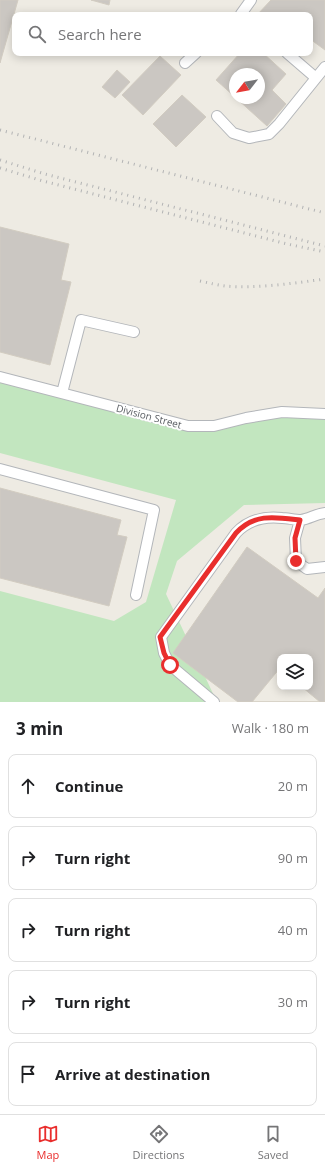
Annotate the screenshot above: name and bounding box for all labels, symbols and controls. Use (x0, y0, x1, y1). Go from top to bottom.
search box (12, 12, 313, 56)
icon: search (26, 23, 48, 45)
text: Search here (58, 24, 142, 44)
north arrow (229, 68, 265, 104)
street label: Division Street (115, 401, 184, 432)
route end (287, 552, 305, 570)
map controls (277, 654, 313, 690)
button: layers (277, 654, 313, 690)
route start (161, 656, 179, 674)
text: 3 min (16, 717, 63, 740)
text: Walk · 180 m (232, 719, 309, 737)
icon: ahead (17, 775, 39, 797)
text: Continue (55, 776, 123, 796)
text: 20 m (278, 777, 308, 795)
icon: right (17, 847, 39, 869)
text: Turn right (55, 848, 130, 868)
text: 90 m (278, 849, 308, 867)
icon: right (17, 919, 39, 941)
text: Turn right (55, 920, 130, 940)
text: 40 m (278, 921, 308, 939)
icon: right (17, 991, 39, 1013)
text: Turn right (55, 992, 130, 1012)
text: 30 m (278, 993, 308, 1011)
icon: arrive (17, 1063, 39, 1085)
text: Arrive at destination (55, 1064, 210, 1084)
tab: Map (37, 1123, 59, 1162)
tab: Directions (133, 1123, 185, 1162)
tab: Saved (258, 1123, 288, 1162)

